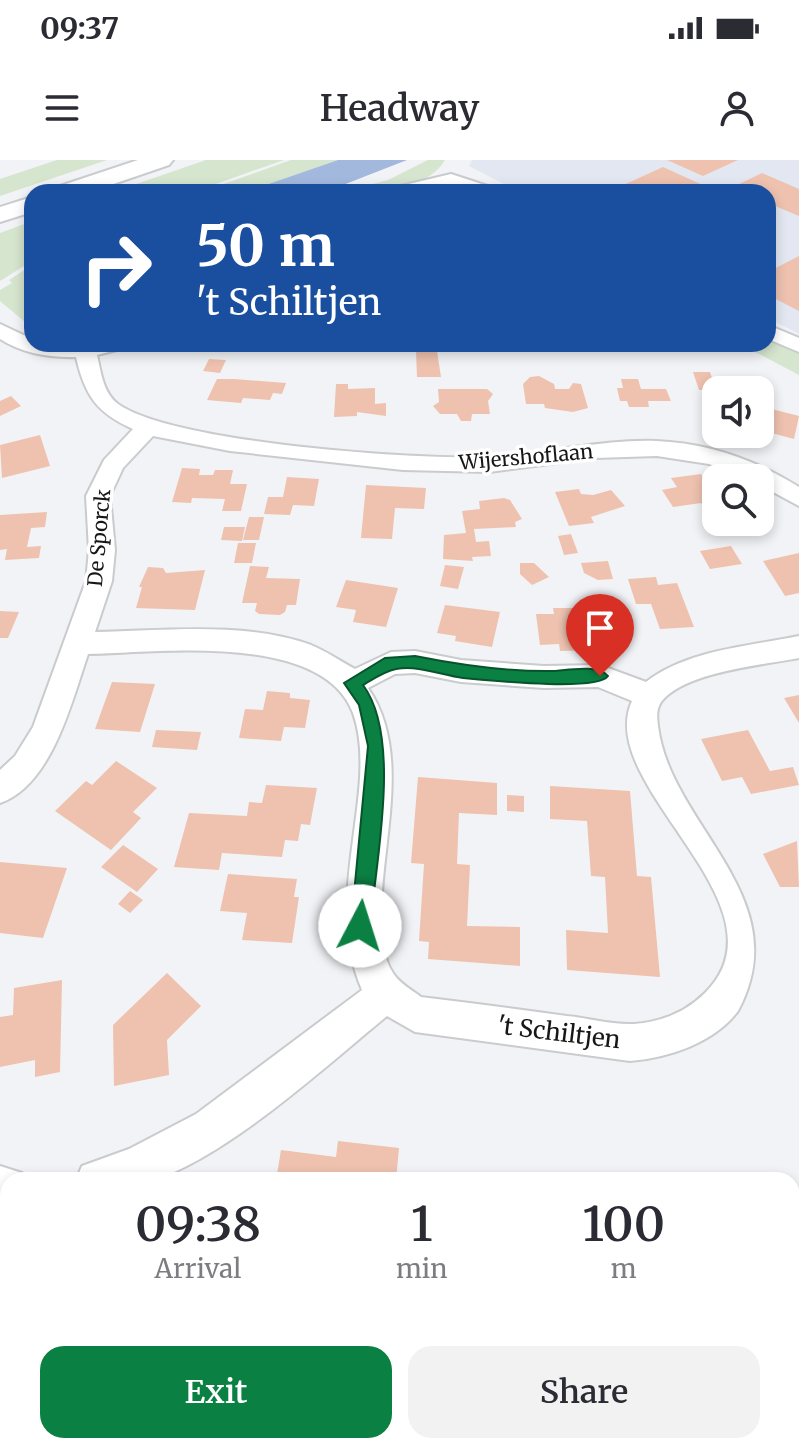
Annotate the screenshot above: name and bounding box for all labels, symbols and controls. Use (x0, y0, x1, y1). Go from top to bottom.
text: 09:37 (40, 9, 119, 47)
icon: menu (40, 86, 84, 130)
text: Headway (320, 86, 479, 131)
icon: person (715, 86, 759, 130)
text: 50 m (196, 211, 335, 281)
icon: right (64, 216, 168, 320)
text: 't Schiltjen (196, 280, 381, 325)
map controls (702, 376, 774, 536)
button: sound (702, 376, 774, 448)
street label: Wijershoflaan (457, 438, 594, 475)
button: search (702, 464, 774, 536)
street label: De Sporck (82, 488, 115, 588)
pin (566, 594, 634, 676)
icon: arrive (578, 606, 622, 650)
position arrow (318, 884, 402, 968)
street label: 't Schiltjen (496, 1010, 622, 1055)
text: 09:38 (135, 1194, 261, 1254)
text: 1 (411, 1194, 433, 1254)
text: 100 (582, 1194, 665, 1254)
text: Arrival (155, 1252, 241, 1285)
text: min (396, 1252, 447, 1285)
text: m (611, 1252, 637, 1285)
button: Exit (40, 1346, 392, 1438)
button: Share (408, 1346, 760, 1438)

